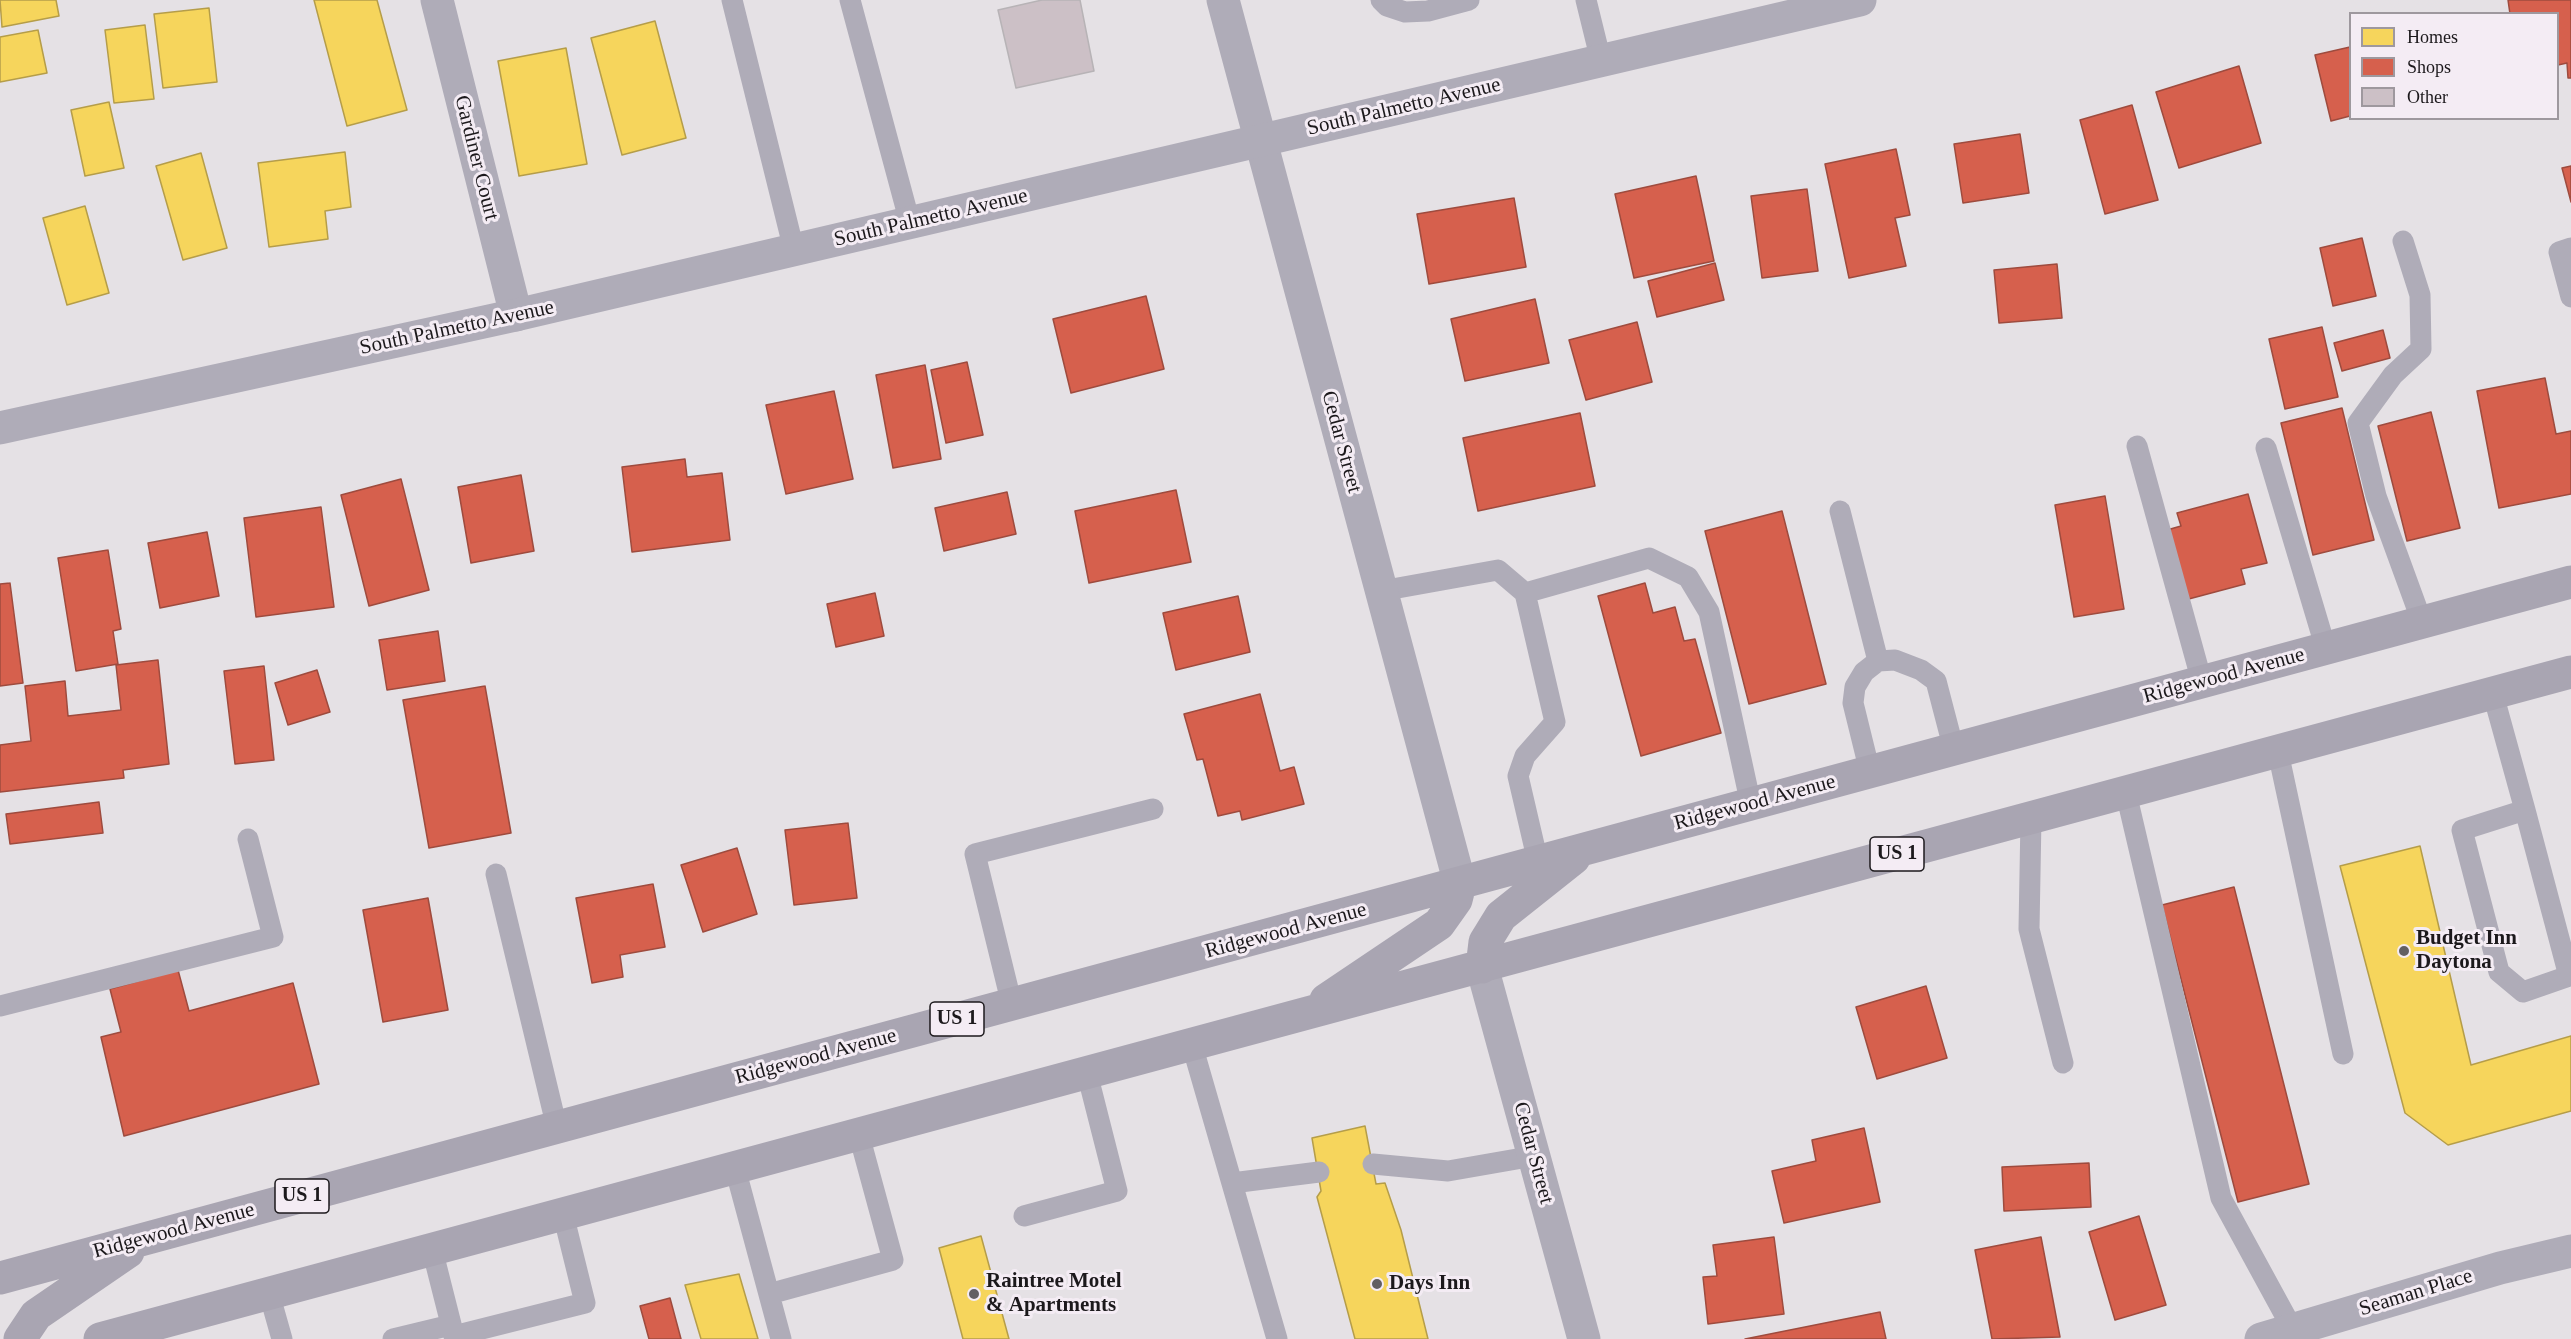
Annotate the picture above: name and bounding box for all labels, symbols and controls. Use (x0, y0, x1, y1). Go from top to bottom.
legend (2349, 12, 2559, 120)
text: Homes (2407, 27, 2458, 47)
text: Shops (2407, 57, 2451, 77)
street label: South Palmetto Avenue (1305, 72, 1503, 142)
text: Other (2407, 87, 2448, 107)
street label: Gardiner Court (448, 93, 504, 223)
street label: South Palmetto Avenue (832, 183, 1030, 253)
street label: South Palmetto Avenue (358, 295, 556, 361)
street label: Cedar Street (1315, 388, 1367, 496)
street label: Ridgewood Avenue (2141, 642, 2307, 710)
street label: Ridgewood Avenue (1672, 769, 1838, 837)
road number: US 1 (1870, 837, 1924, 871)
street label: Ridgewood Avenue (1203, 897, 1369, 965)
place label: Budget Inn Daytona (2416, 926, 2517, 976)
marker: Budget Inn Daytona (2397, 944, 2411, 958)
road number: US 1 (930, 1002, 984, 1036)
street label: Ridgewood Avenue (733, 1023, 899, 1091)
street label: Cedar Street (1507, 1099, 1559, 1207)
road number: US 1 (275, 1179, 329, 1213)
street label: Ridgewood Avenue (91, 1197, 257, 1265)
street label: Seaman Place (2356, 1264, 2476, 1322)
place label: Raintree Motel & Apartments (986, 1269, 1121, 1319)
place label: Days Inn (1389, 1271, 1470, 1297)
marker: Days Inn (1370, 1277, 1384, 1291)
marker: Raintree Motel & Apartments (967, 1287, 981, 1301)

